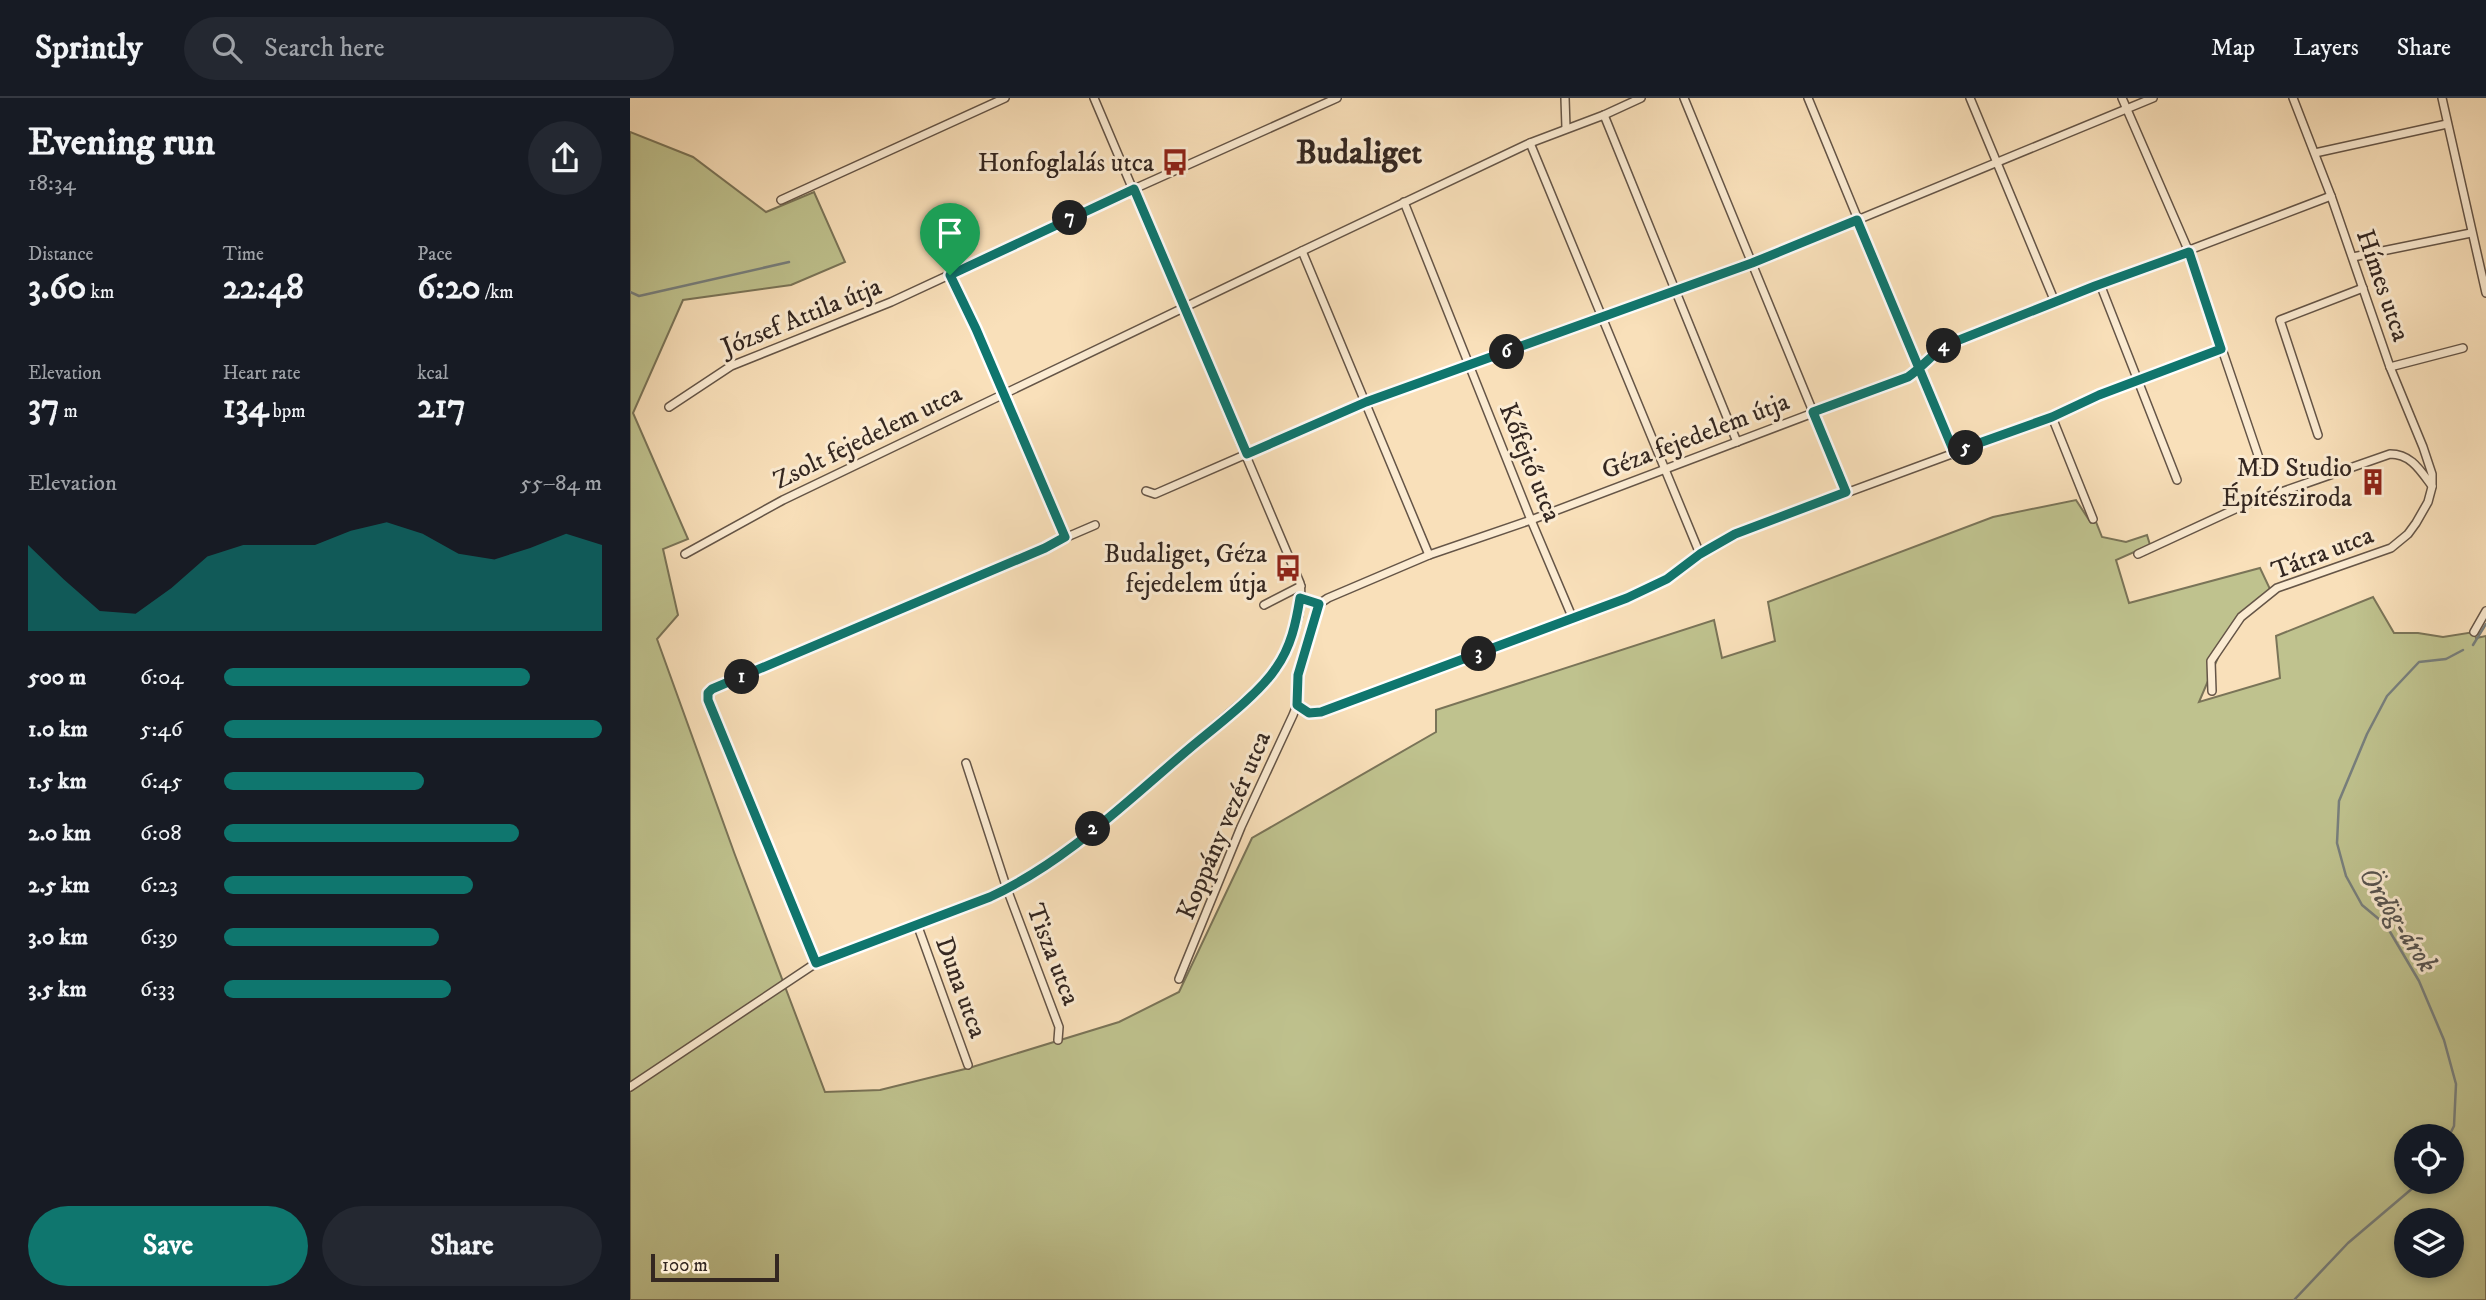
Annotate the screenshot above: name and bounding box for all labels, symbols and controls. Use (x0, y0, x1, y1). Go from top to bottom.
search box (184, 17, 674, 80)
text: Sprintly (35, 28, 142, 69)
icon: search (208, 29, 246, 67)
text: Search here (264, 32, 385, 65)
text: Map (2211, 33, 2255, 63)
text: Layers (2293, 33, 2359, 63)
text: Share (2397, 33, 2451, 63)
text: Evening run (28, 119, 215, 167)
button: share (528, 121, 602, 195)
district label: Budaliget (1296, 133, 1422, 174)
place label: Honfoglalás utca (978, 147, 1154, 180)
bus stop icon: Honfoglalás utca (1160, 147, 1190, 177)
text: 18:34 (28, 169, 76, 198)
pin: 7 (1052, 200, 1088, 236)
pin (920, 203, 980, 275)
text: 7 (1064, 206, 1075, 229)
icon: arrive (931, 214, 969, 252)
street label: Hímes utca (2348, 225, 2417, 346)
text: Distance (28, 243, 93, 266)
text: Time (223, 243, 264, 266)
text: Pace (417, 243, 452, 266)
text: 3.60 (28, 266, 86, 310)
text: 22:48 (223, 266, 304, 310)
text: 6:20 (417, 266, 481, 310)
street label: József Attila útja (715, 270, 886, 365)
text: km (86, 281, 114, 304)
text: /km (481, 281, 514, 304)
pin: 4 (1926, 328, 1962, 364)
pin: 6 (1490, 334, 1524, 370)
text: 4 (1938, 334, 1949, 357)
text: 6 (1502, 340, 1511, 363)
text: Elevation (28, 362, 102, 385)
text: Heart rate (223, 362, 301, 385)
text: kcal (417, 362, 449, 385)
street label: Zsolt fejedelem utca (768, 377, 967, 497)
text: 37 (28, 385, 60, 429)
text: 134 (223, 385, 269, 429)
text: 217 (417, 385, 466, 429)
street label: Géza fejedelem útja (1597, 385, 1794, 487)
street label: Kőfejtő utca (1491, 398, 1568, 527)
text: m (60, 400, 78, 423)
text: bpm (269, 400, 306, 423)
pin: 5 (1948, 430, 1984, 466)
text: 5 (1961, 436, 1970, 459)
place label: MD Studio Építésziroda (2222, 452, 2352, 515)
building icon: MD Studio Építésziroda (2358, 467, 2388, 497)
text: Elevation (28, 469, 117, 498)
text: 55–84 m (520, 469, 602, 498)
street label: Tátra utca (2267, 519, 2378, 588)
place label: Budaliget, Géza fejedelem útja (1104, 538, 1267, 601)
bus stop icon: Budaliget, Géza fejedelem útja (1273, 553, 1303, 583)
pin: 3 (1462, 636, 1496, 672)
text: 3 (1475, 642, 1482, 665)
pin: 1 (724, 660, 760, 694)
text: 500 m (28, 663, 86, 692)
text: 6:04 (140, 663, 184, 692)
text: 1 (738, 665, 745, 688)
text: 1.0 km (28, 715, 88, 744)
text: 5:46 (140, 715, 183, 744)
street label: Koppány vezér utca (1170, 726, 1279, 925)
text: 1.5 km (28, 767, 87, 796)
text: 6:45 (140, 767, 183, 796)
pin: 2 (1076, 812, 1110, 846)
text: 2 (1088, 817, 1097, 840)
text: 2.0 km (28, 819, 91, 848)
text: 6:08 (140, 819, 182, 848)
water label: Ördög-árok (2351, 860, 2445, 979)
text: 2.5 km (28, 871, 90, 900)
text: 6:23 (140, 871, 178, 900)
street label: Tisza utca (1018, 899, 1087, 1010)
text: 3.0 km (28, 923, 88, 952)
text: 6:39 (140, 923, 178, 952)
street label: Duna utca (927, 932, 994, 1043)
text: 3.5 km (28, 975, 87, 1004)
text: 6:33 (140, 975, 175, 1004)
map controls (2394, 1124, 2464, 1278)
button: locate (2394, 1124, 2464, 1194)
button: Save (28, 1206, 308, 1286)
button: Share (322, 1206, 602, 1286)
button: layers (2394, 1208, 2464, 1278)
scale bar (651, 1251, 779, 1283)
text: 100 m (662, 1254, 708, 1277)

